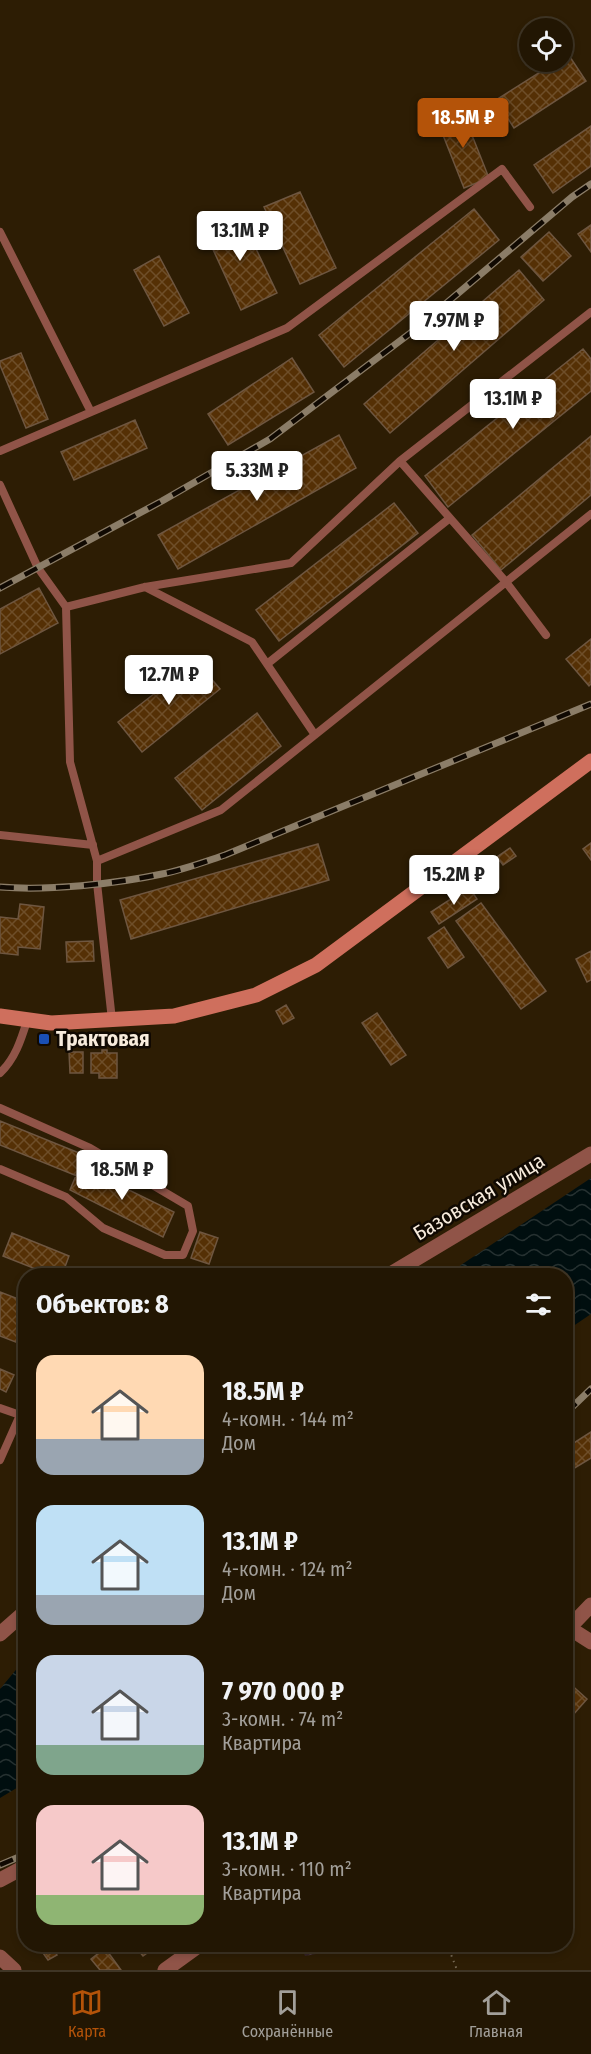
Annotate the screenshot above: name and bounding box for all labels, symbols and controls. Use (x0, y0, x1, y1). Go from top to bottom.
map controls (519, 18, 573, 72)
button: locate (519, 18, 573, 72)
pin: 18.5M ₽ (408, 98, 518, 149)
text: 18.5M ₽ (432, 105, 495, 129)
pin: 13.1M ₽ (185, 211, 295, 262)
text: 13.1M ₽ (211, 218, 269, 242)
pin: 7.97M ₽ (399, 301, 509, 352)
text: 7.97M ₽ (424, 308, 484, 332)
pin: 13.1M ₽ (458, 379, 568, 430)
text: 13.1M ₽ (484, 386, 542, 410)
pin: 5.33M ₽ (202, 451, 312, 502)
text: 5.33M ₽ (225, 458, 289, 482)
pin: 12.7M ₽ (114, 655, 224, 706)
text: 12.7M ₽ (139, 662, 199, 686)
pin: 15.2M ₽ (399, 855, 509, 906)
text: 15.2M ₽ (423, 862, 485, 886)
place label: Трактовая (56, 1026, 150, 1052)
marker: Трактовая (37, 1032, 51, 1046)
street label: Базовская улица (409, 1148, 549, 1246)
pin: 18.5M ₽ (67, 1150, 177, 1201)
text: 18.5M ₽ (91, 1157, 154, 1181)
icon: filters (522, 1288, 555, 1321)
text: Объектов: 8 (36, 1289, 169, 1320)
text: 18.5M ₽ (222, 1376, 304, 1407)
icon: home (84, 1379, 156, 1451)
text: 4-комн. · 144 m² (222, 1407, 354, 1431)
text: Дом (222, 1431, 256, 1455)
text: 13.1M ₽ (222, 1526, 298, 1557)
icon: home (84, 1529, 156, 1601)
text: 4-комн. · 124 m² (222, 1557, 353, 1581)
text: Дом (222, 1581, 256, 1605)
text: 7 970 000 ₽ (222, 1676, 344, 1707)
icon: home (84, 1679, 156, 1751)
text: 3-комн. · 74 m² (222, 1707, 343, 1731)
text: Квартира (222, 1731, 302, 1755)
text: 13.1M ₽ (222, 1826, 298, 1857)
icon: home (84, 1829, 156, 1901)
text: 3-комн. · 110 m² (222, 1857, 352, 1881)
text: Квартира (222, 1881, 302, 1905)
tab: Карта (68, 1986, 106, 2041)
tab: Сохранённые (242, 1986, 333, 2041)
tab: Главная (469, 1986, 523, 2041)

